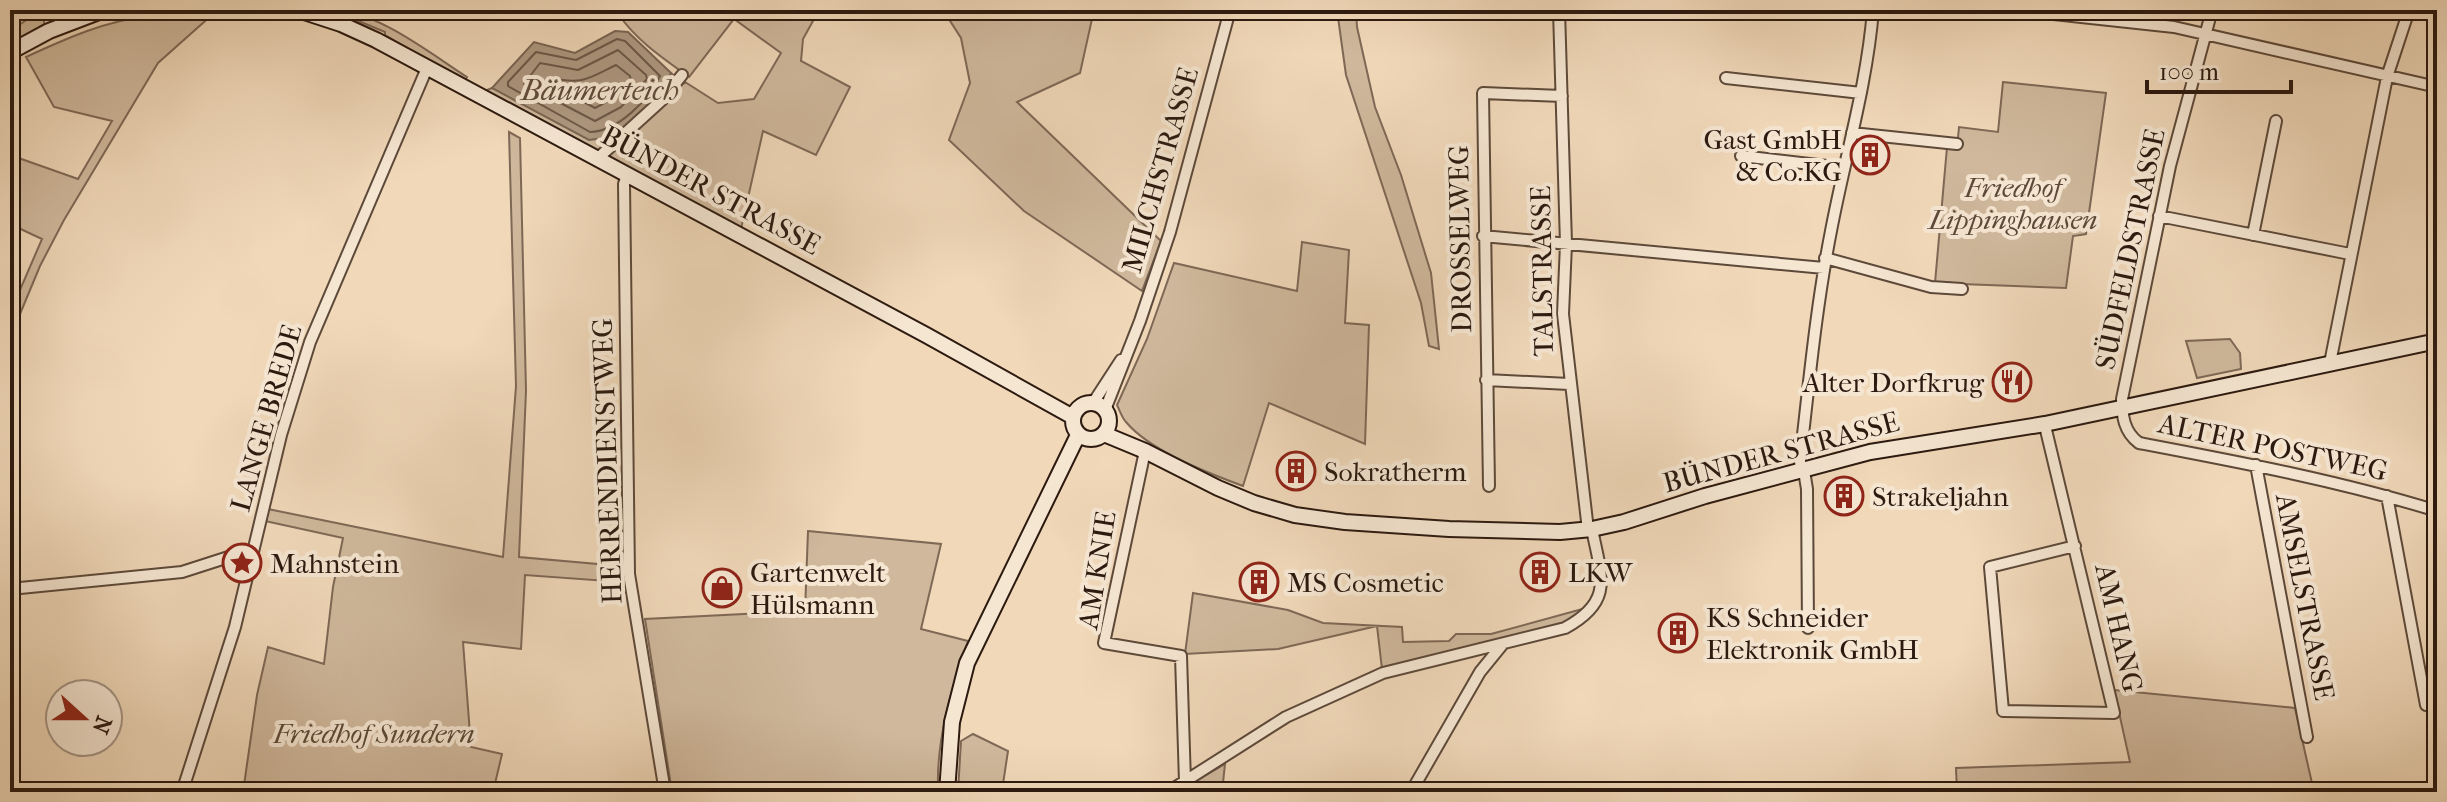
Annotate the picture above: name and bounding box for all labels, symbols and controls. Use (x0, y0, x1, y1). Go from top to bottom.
scale bar (2147, 44, 2291, 94)
text: 100 m (2159, 58, 2219, 86)
street label: MILCHSTRASSE (1115, 63, 1205, 277)
water label: Bäumerteich (519, 73, 679, 108)
street label: BÜNDER STRASSE (596, 118, 826, 262)
place label: Gast GmbH & Co.KG (1703, 123, 1842, 188)
street label: SÜDFELDSTRASSE (2088, 126, 2172, 372)
building icon: Gast GmbH & Co.KG (1849, 134, 1891, 176)
street label: DROSSELWEG (1442, 145, 1478, 333)
park label: Friedhof Lippinghausen (1926, 171, 2098, 236)
street label: TALSTRASSE (1524, 185, 1560, 357)
street label: HERRENDIENSTWEG (586, 317, 628, 605)
street label: LANGE BREDE (224, 321, 308, 515)
restaurant icon: Alter Dorfkrug (1991, 361, 2033, 403)
place label: Alter Dorfkrug (1802, 366, 1985, 399)
street label: BÜNDER STRASSE (1659, 405, 1903, 499)
street label: ALTER POSTWEG (2155, 406, 2390, 487)
building icon: Sokratherm (1275, 450, 1317, 492)
place label: Sokratherm (1324, 455, 1467, 488)
building icon: Strakeljahn (1823, 475, 1865, 517)
place label: Strakeljahn (1872, 480, 2009, 513)
street label: AMSELSTRASSE (2269, 490, 2341, 703)
street label: AM KNIE (1071, 508, 1123, 633)
place icon: Mahnstein (221, 542, 263, 584)
place label: Mahnstein (270, 547, 399, 580)
building icon: LKW (1519, 551, 1561, 593)
place label: Gartenwelt Hülsmann (750, 556, 886, 621)
place label: LKW (1568, 556, 1634, 589)
street label: AM HANG (2088, 560, 2150, 695)
building icon: MS Cosmetic (1238, 561, 1280, 603)
place label: MS Cosmetic (1287, 566, 1444, 599)
shop icon: Gartenwelt Hülsmann (701, 567, 743, 609)
place label: KS Schneider Elektronik GmbH (1706, 601, 1919, 666)
building icon: KS Schneider Elektronik GmbH (1657, 612, 1699, 654)
north arrow (44, 678, 124, 758)
text: N (87, 712, 117, 738)
park label: Friedhof Sundern (272, 717, 475, 750)

